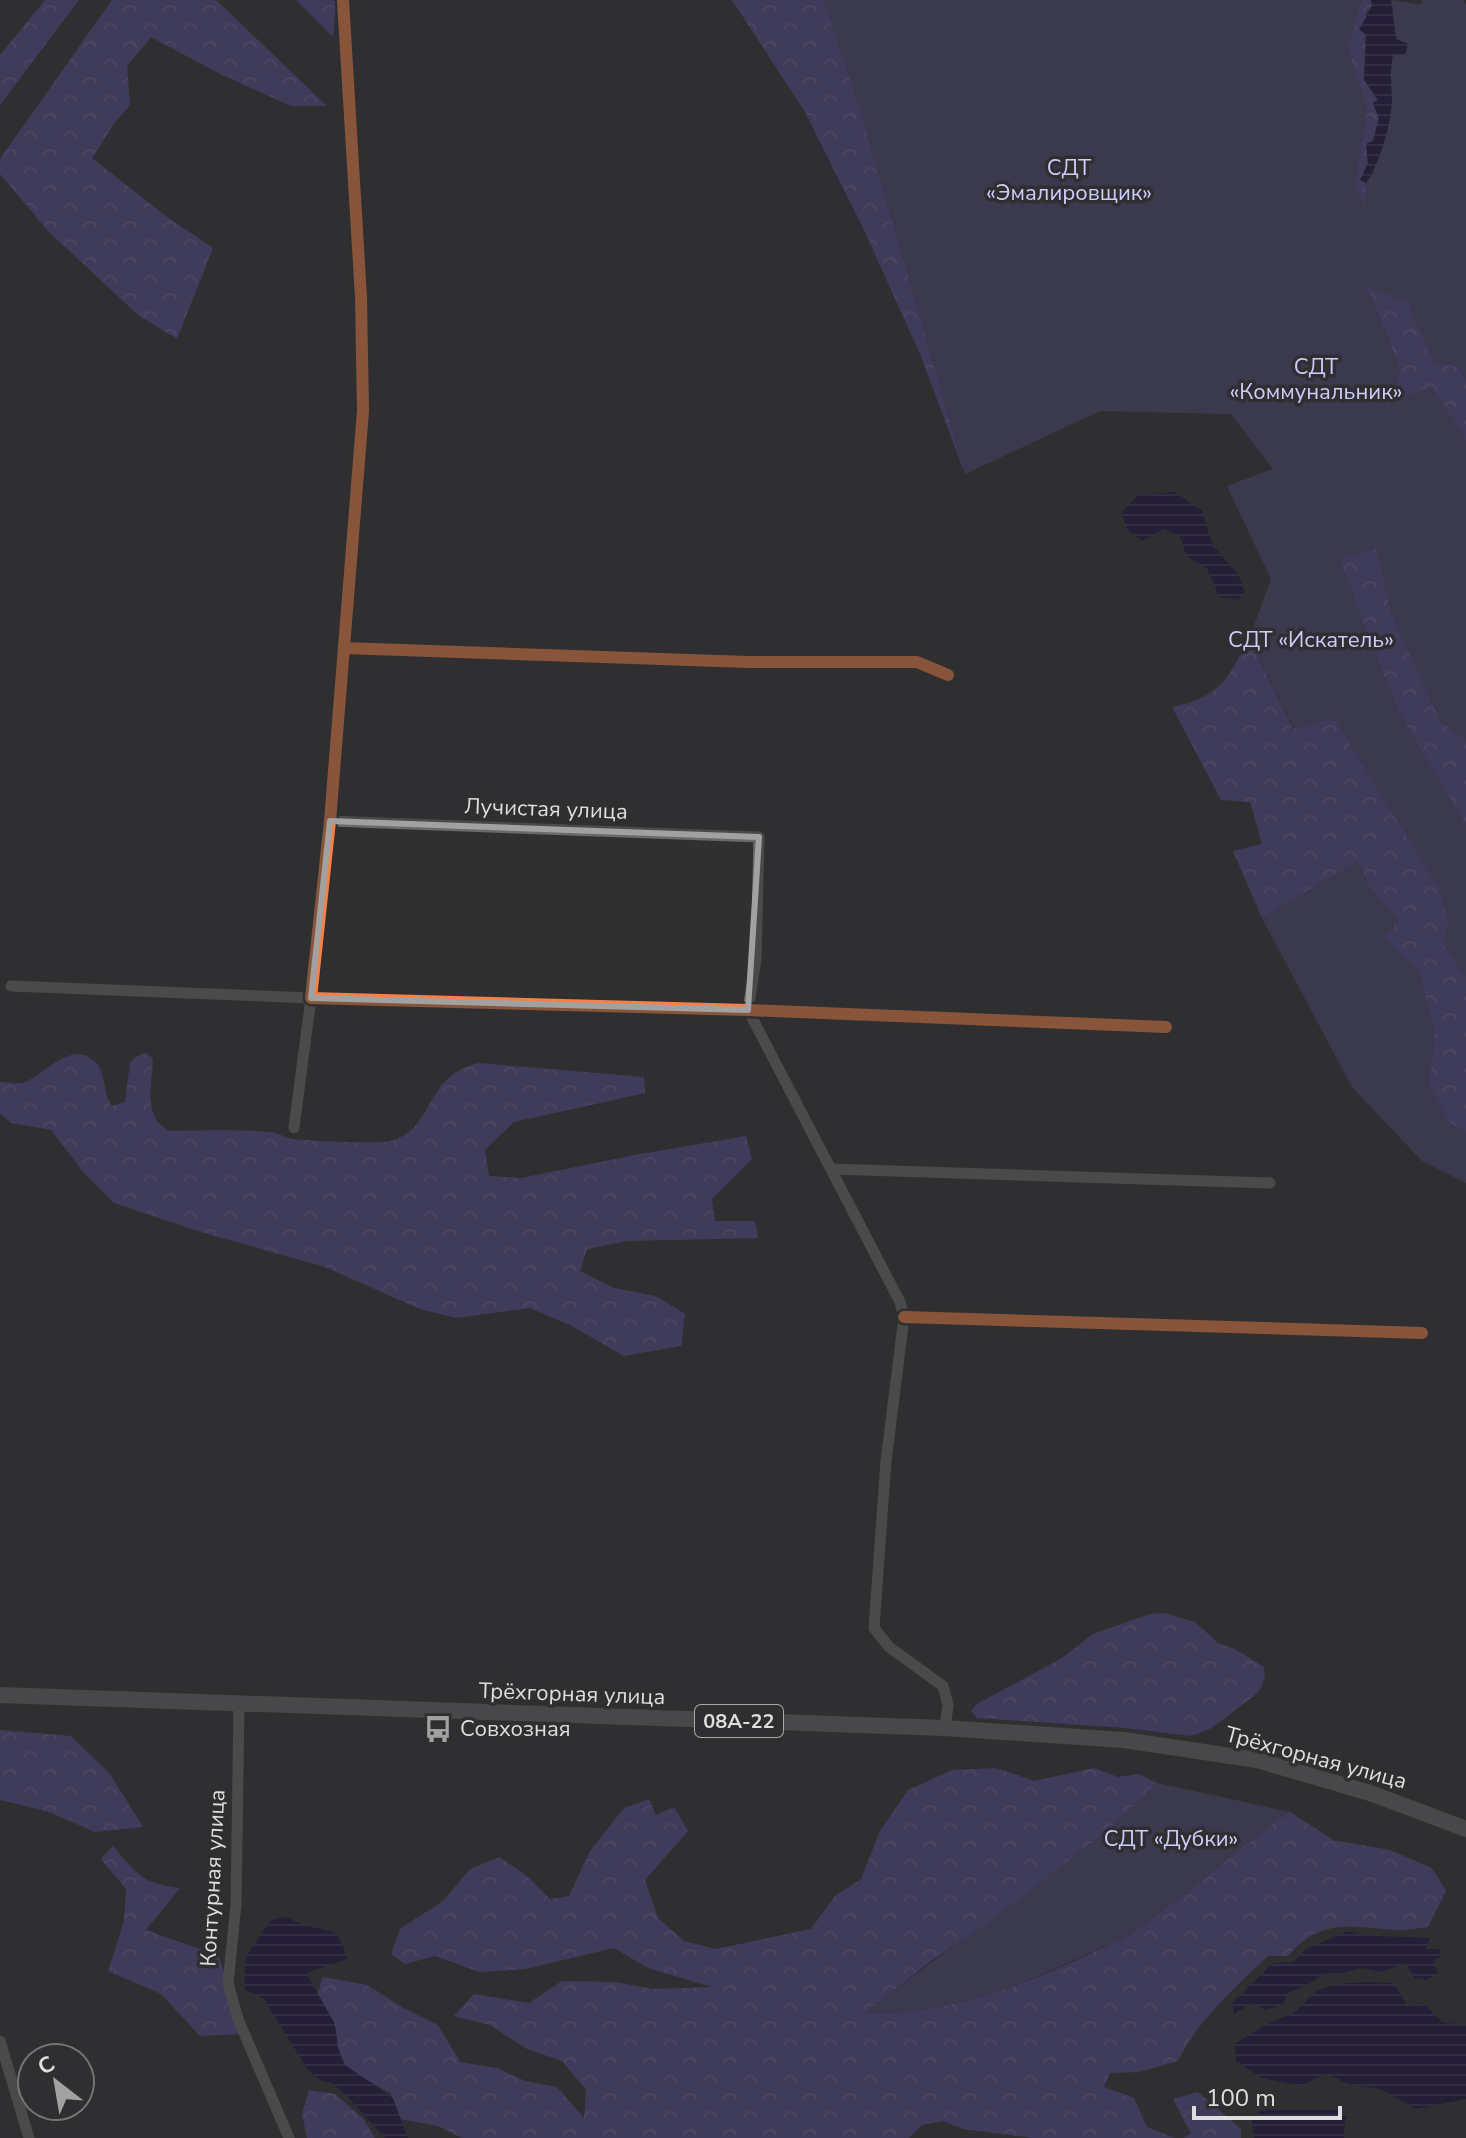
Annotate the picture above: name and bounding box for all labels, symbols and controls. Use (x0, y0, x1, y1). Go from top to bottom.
park label: СДТ «Эмалировщик» (986, 153, 1152, 208)
park label: СДТ «Коммунальник» (1230, 352, 1402, 407)
park label: СДТ «Искатель» (1228, 625, 1394, 655)
street label: Лучистая улица (464, 791, 628, 827)
street label: Трёхгорная улица (478, 1676, 666, 1712)
road number: 08А-22 (695, 1705, 783, 1737)
bus stop icon: Совхозная (423, 1714, 453, 1744)
place label: Совхозная (460, 1714, 571, 1744)
street label: Трёхгорная улица (1222, 1719, 1410, 1797)
street label: Контурная улица (193, 1789, 233, 1967)
park label: СДТ «Дубки» (1104, 1824, 1238, 1854)
north arrow (16, 2042, 96, 2122)
text: С (32, 2049, 60, 2082)
scale bar (1194, 2070, 1340, 2120)
text: 100 m (1206, 2082, 1276, 2114)

